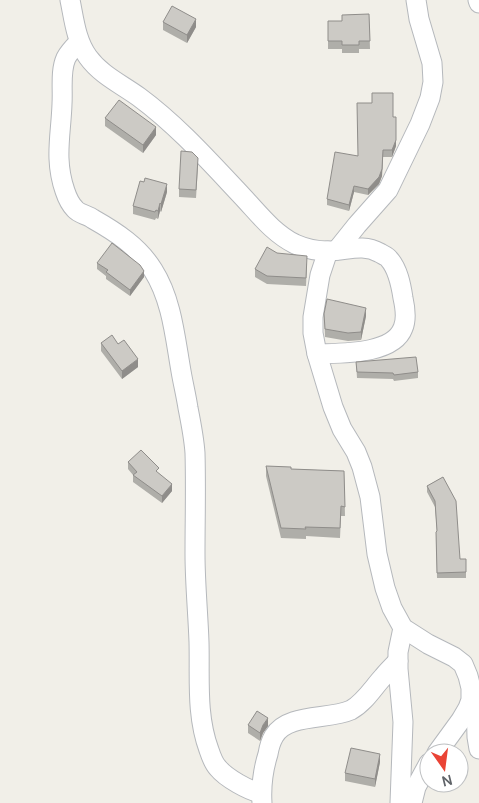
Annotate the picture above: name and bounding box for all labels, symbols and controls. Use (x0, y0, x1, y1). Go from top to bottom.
north arrow (419, 743, 469, 793)
text: N (440, 771, 454, 792)

